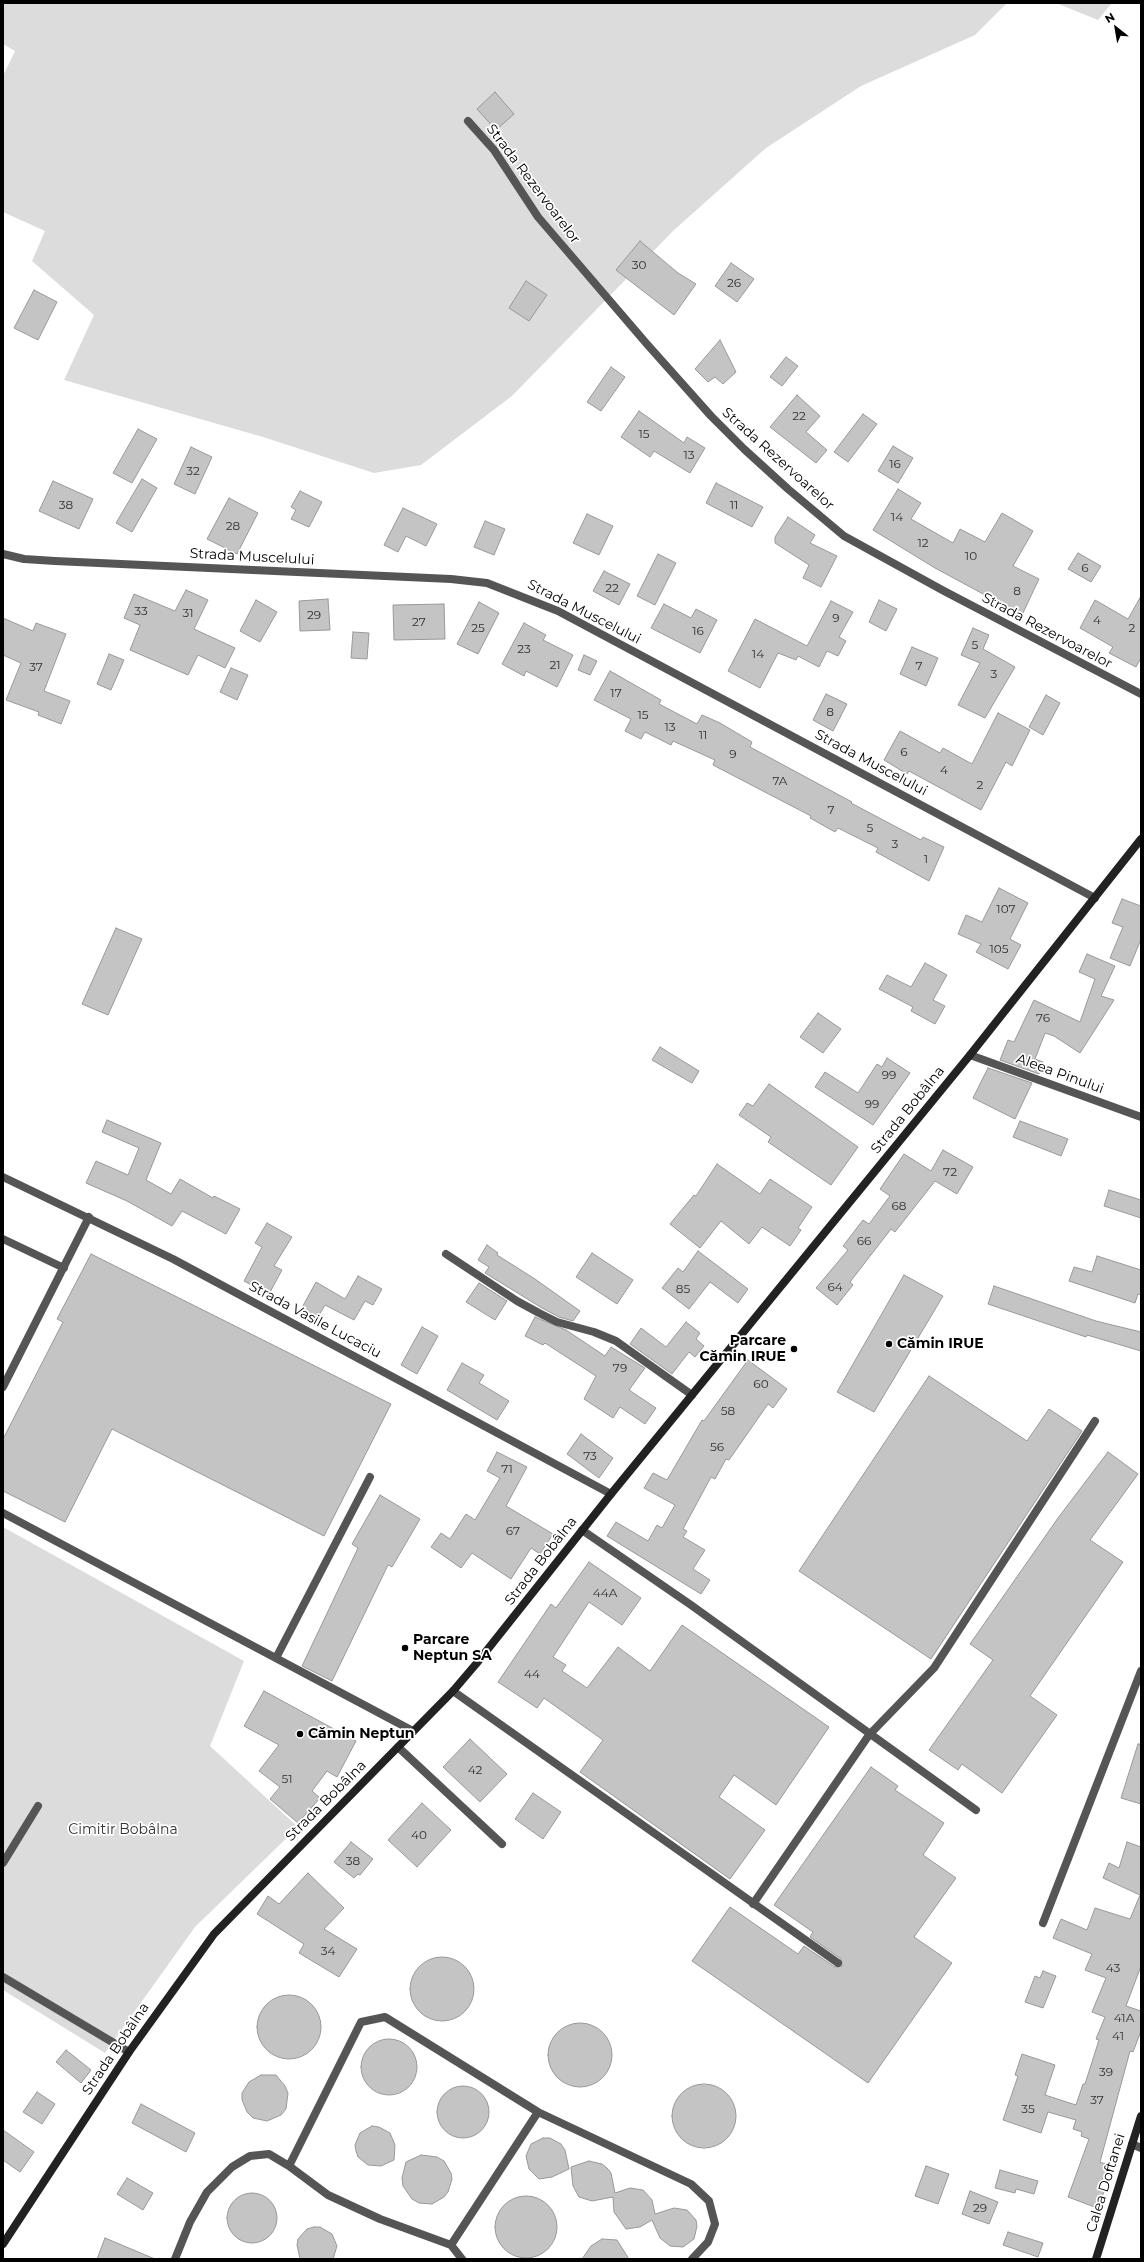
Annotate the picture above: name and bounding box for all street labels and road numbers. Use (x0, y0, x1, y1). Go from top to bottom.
street label: Strada Rezervoarelor (483, 121, 583, 247)
street label: Strada Rezervoarelor (718, 404, 838, 514)
street label: Strada Muscelului (189, 545, 315, 569)
street label: Strada Muscelului (525, 576, 643, 648)
street label: Strada Rezervoarelor (979, 589, 1115, 673)
street label: Strada Muscelului (812, 726, 930, 800)
street label: Aleea Pinului (1014, 1050, 1106, 1098)
street label: Strada Bobâlna (868, 1063, 948, 1157)
street label: Strada Vasile Lucaciu (246, 1278, 384, 1362)
street label: Strada Bobâlna (501, 1513, 581, 1609)
street label: Strada Bobâlna (282, 1757, 370, 1845)
street label: Strada Bobâlna (79, 2000, 153, 2098)
street label: Calea Doftanei (1083, 2132, 1129, 2234)

